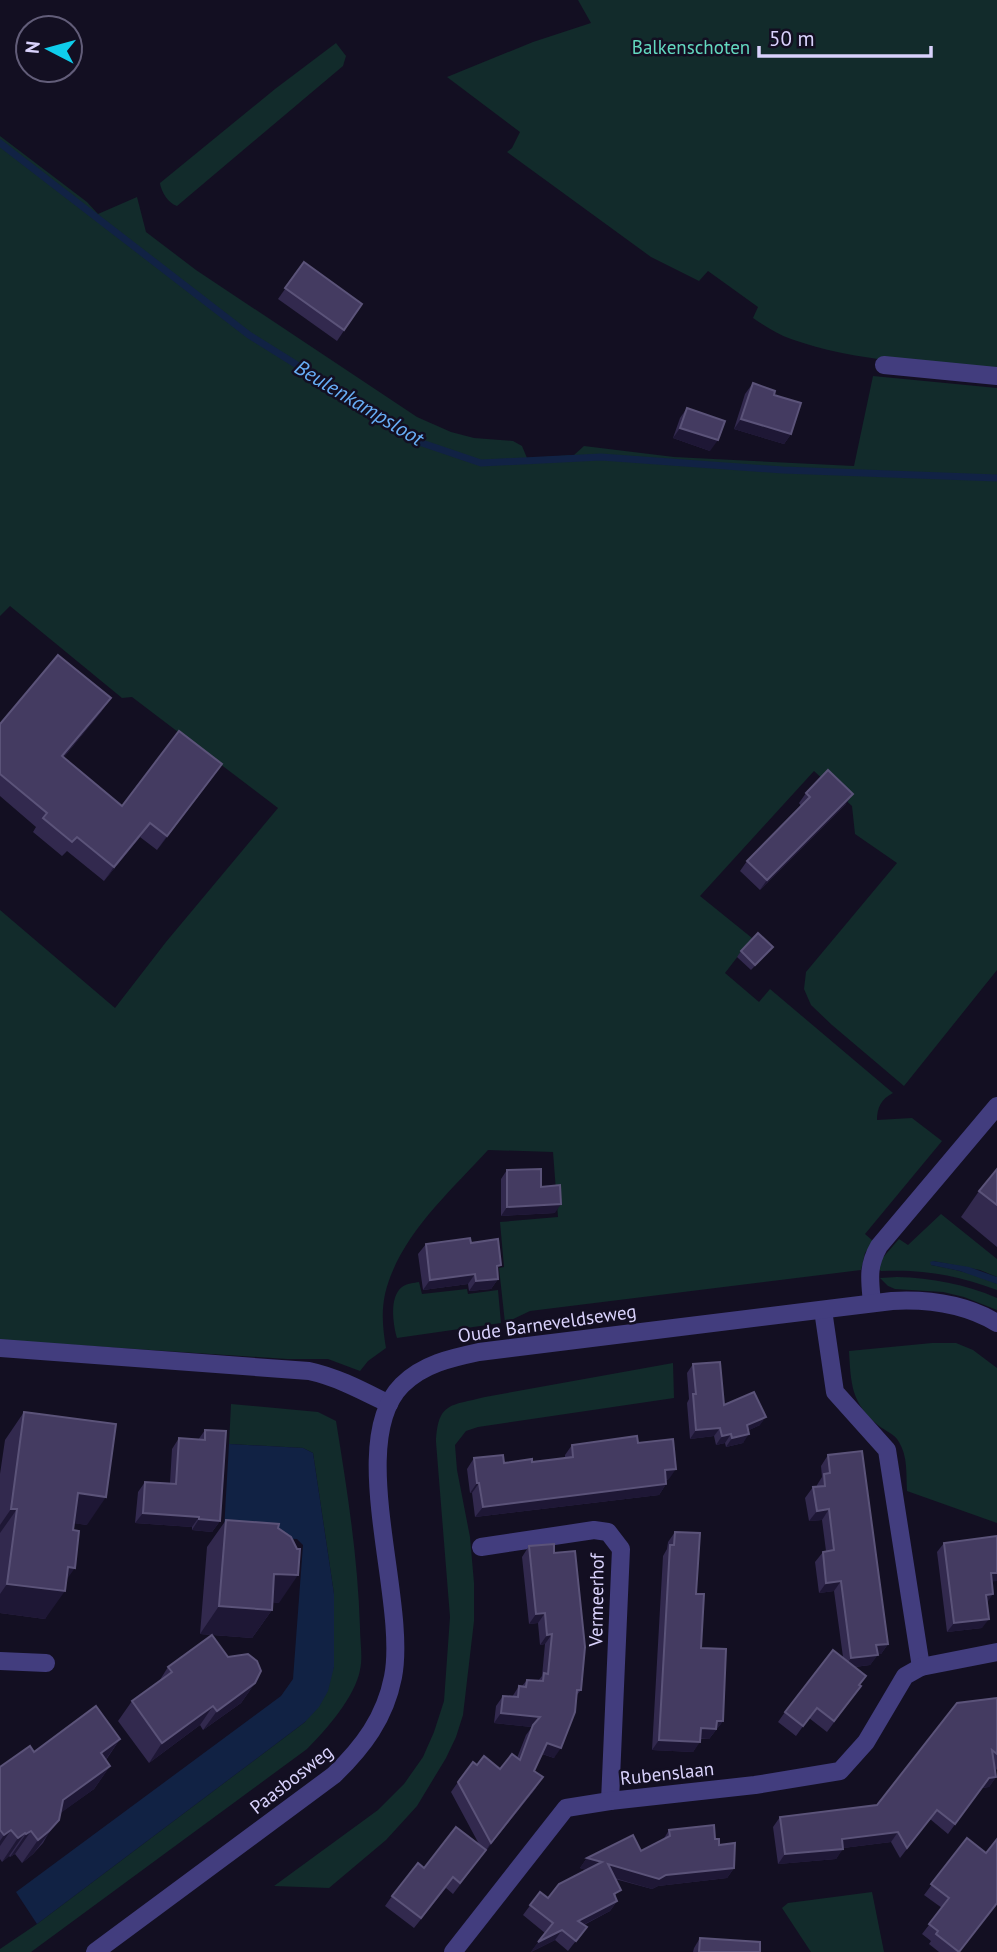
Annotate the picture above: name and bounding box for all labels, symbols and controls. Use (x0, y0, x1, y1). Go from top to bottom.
north arrow (14, 14, 84, 84)
scale bar (759, 14, 930, 58)
text: 50 m (769, 25, 815, 52)
park label: Balkenschoten (632, 35, 750, 59)
text: N (20, 40, 45, 55)
water label: Beulenkampsloot (290, 353, 430, 452)
street label: Oude Barneveldseweg (456, 1299, 638, 1347)
street label: Vermeerhof (583, 1552, 609, 1648)
street label: Paasbosweg (245, 1739, 337, 1819)
street label: Rubenslaan (619, 1756, 715, 1790)

